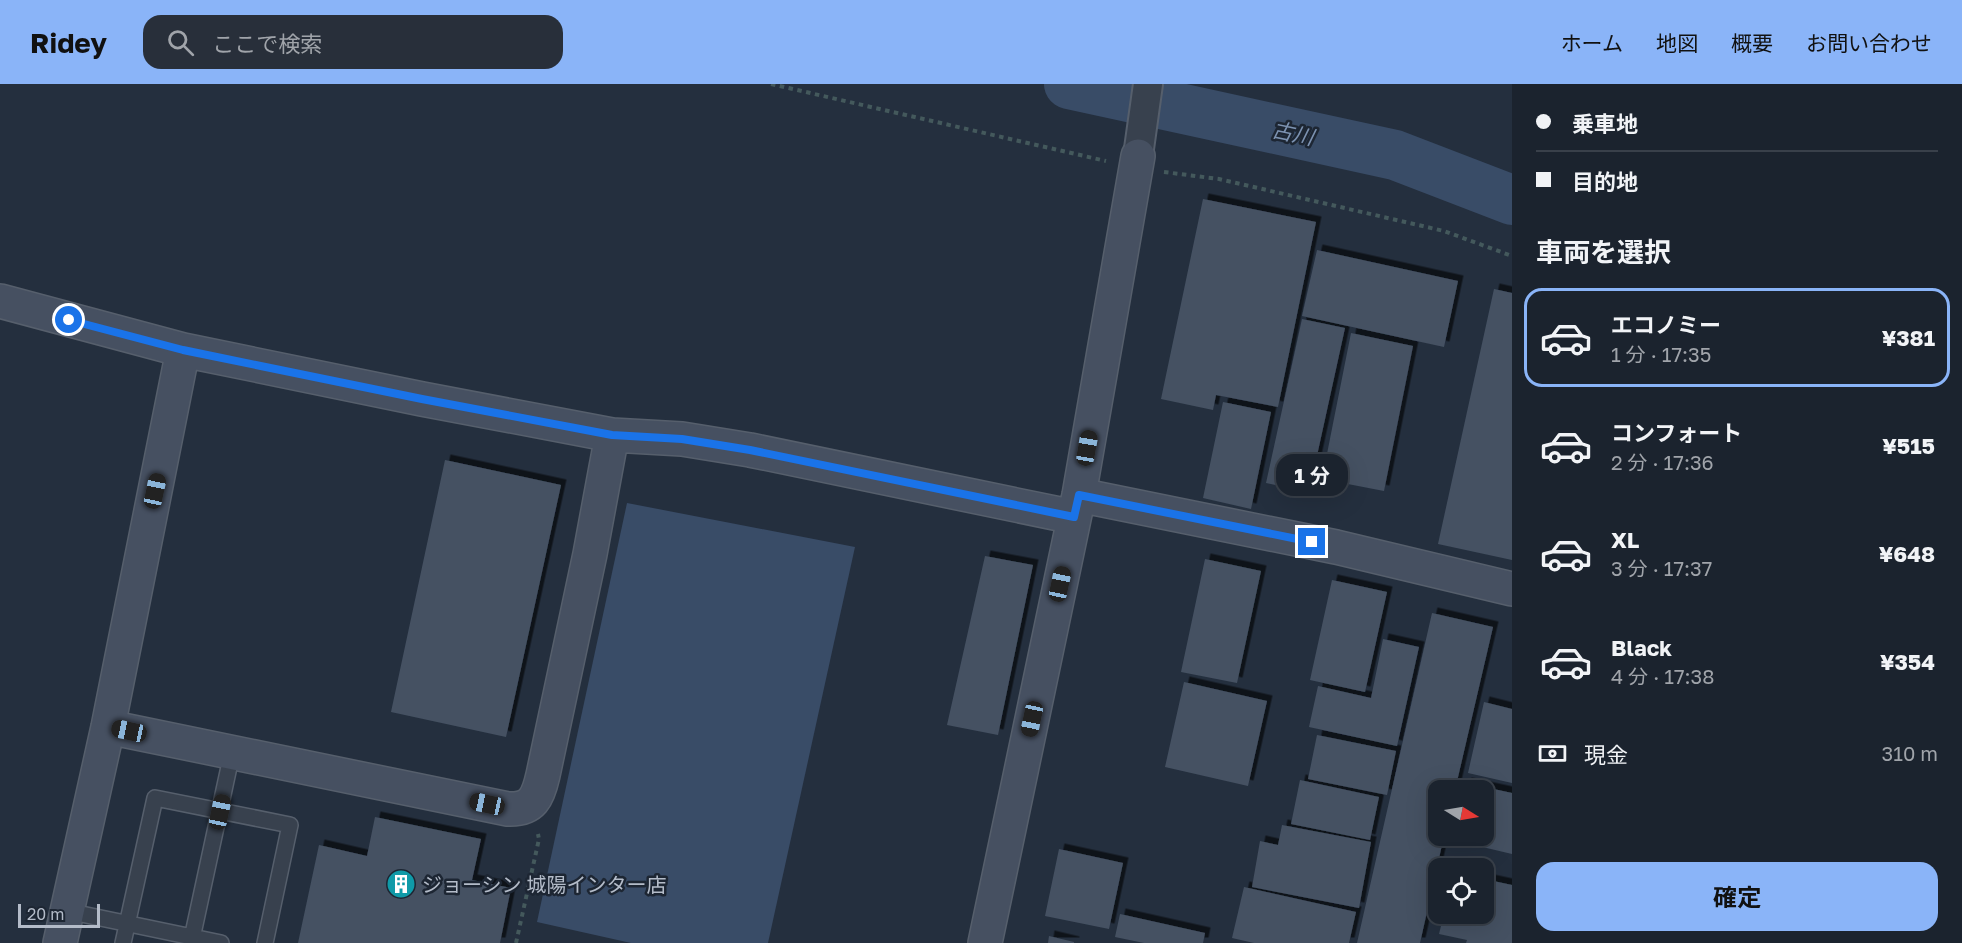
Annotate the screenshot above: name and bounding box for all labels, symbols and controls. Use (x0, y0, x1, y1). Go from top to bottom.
search box (143, 15, 563, 69)
text: Ridey (30, 26, 107, 59)
icon: search (164, 26, 197, 59)
text: ここで検索 (212, 30, 322, 57)
text: ホーム (1561, 30, 1623, 56)
text: 地図 (1656, 30, 1698, 56)
text: 概要 (1731, 30, 1773, 56)
text: お問い合わせ (1806, 30, 1932, 56)
text: 乗車地 (1572, 110, 1638, 137)
water label: 古川 (1270, 116, 1318, 150)
text: 目的地 (1572, 168, 1638, 195)
text: 車両を選択 (1536, 236, 1671, 268)
route start (55, 306, 82, 333)
icon: car (1539, 311, 1593, 365)
text: エコノミー (1611, 311, 1721, 338)
text: ¥381 (1882, 324, 1935, 351)
text: 1 分 · 17:35 (1611, 342, 1711, 366)
icon: car (1539, 419, 1593, 473)
text: コンフォート (1611, 419, 1742, 446)
car (1075, 429, 1099, 467)
text: ¥515 (1882, 432, 1935, 459)
text: 2 分 · 17:36 (1611, 450, 1714, 474)
callout: 1 分 (1276, 455, 1348, 497)
text: 1 分 (1294, 463, 1330, 487)
car (142, 472, 168, 510)
text: XL (1611, 526, 1639, 553)
icon: car (1539, 527, 1593, 581)
route end (1298, 528, 1325, 555)
text: ¥648 (1879, 540, 1935, 567)
text: 3 分 · 17:37 (1611, 556, 1712, 580)
car (1047, 565, 1073, 603)
text: Black (1611, 634, 1672, 661)
icon: car (1539, 635, 1593, 689)
text: ¥354 (1880, 648, 1935, 675)
text: 4 分 · 17:38 (1611, 664, 1714, 688)
car (1019, 700, 1045, 738)
car (110, 718, 148, 744)
icon: cash (1536, 737, 1569, 770)
text: 現金 (1584, 741, 1628, 768)
text: 310 m (1882, 741, 1938, 765)
north arrow (1428, 780, 1494, 846)
map controls (1428, 780, 1494, 924)
car (468, 791, 506, 817)
car (207, 793, 233, 831)
button: locate (1428, 858, 1494, 924)
button: 確定 (1536, 862, 1938, 931)
building icon: ジョーシン 城陽インター店 (385, 868, 417, 900)
place label: ジョーシン 城陽インター店 (422, 872, 667, 896)
scale bar (18, 901, 100, 928)
text: 20 m (27, 904, 64, 924)

